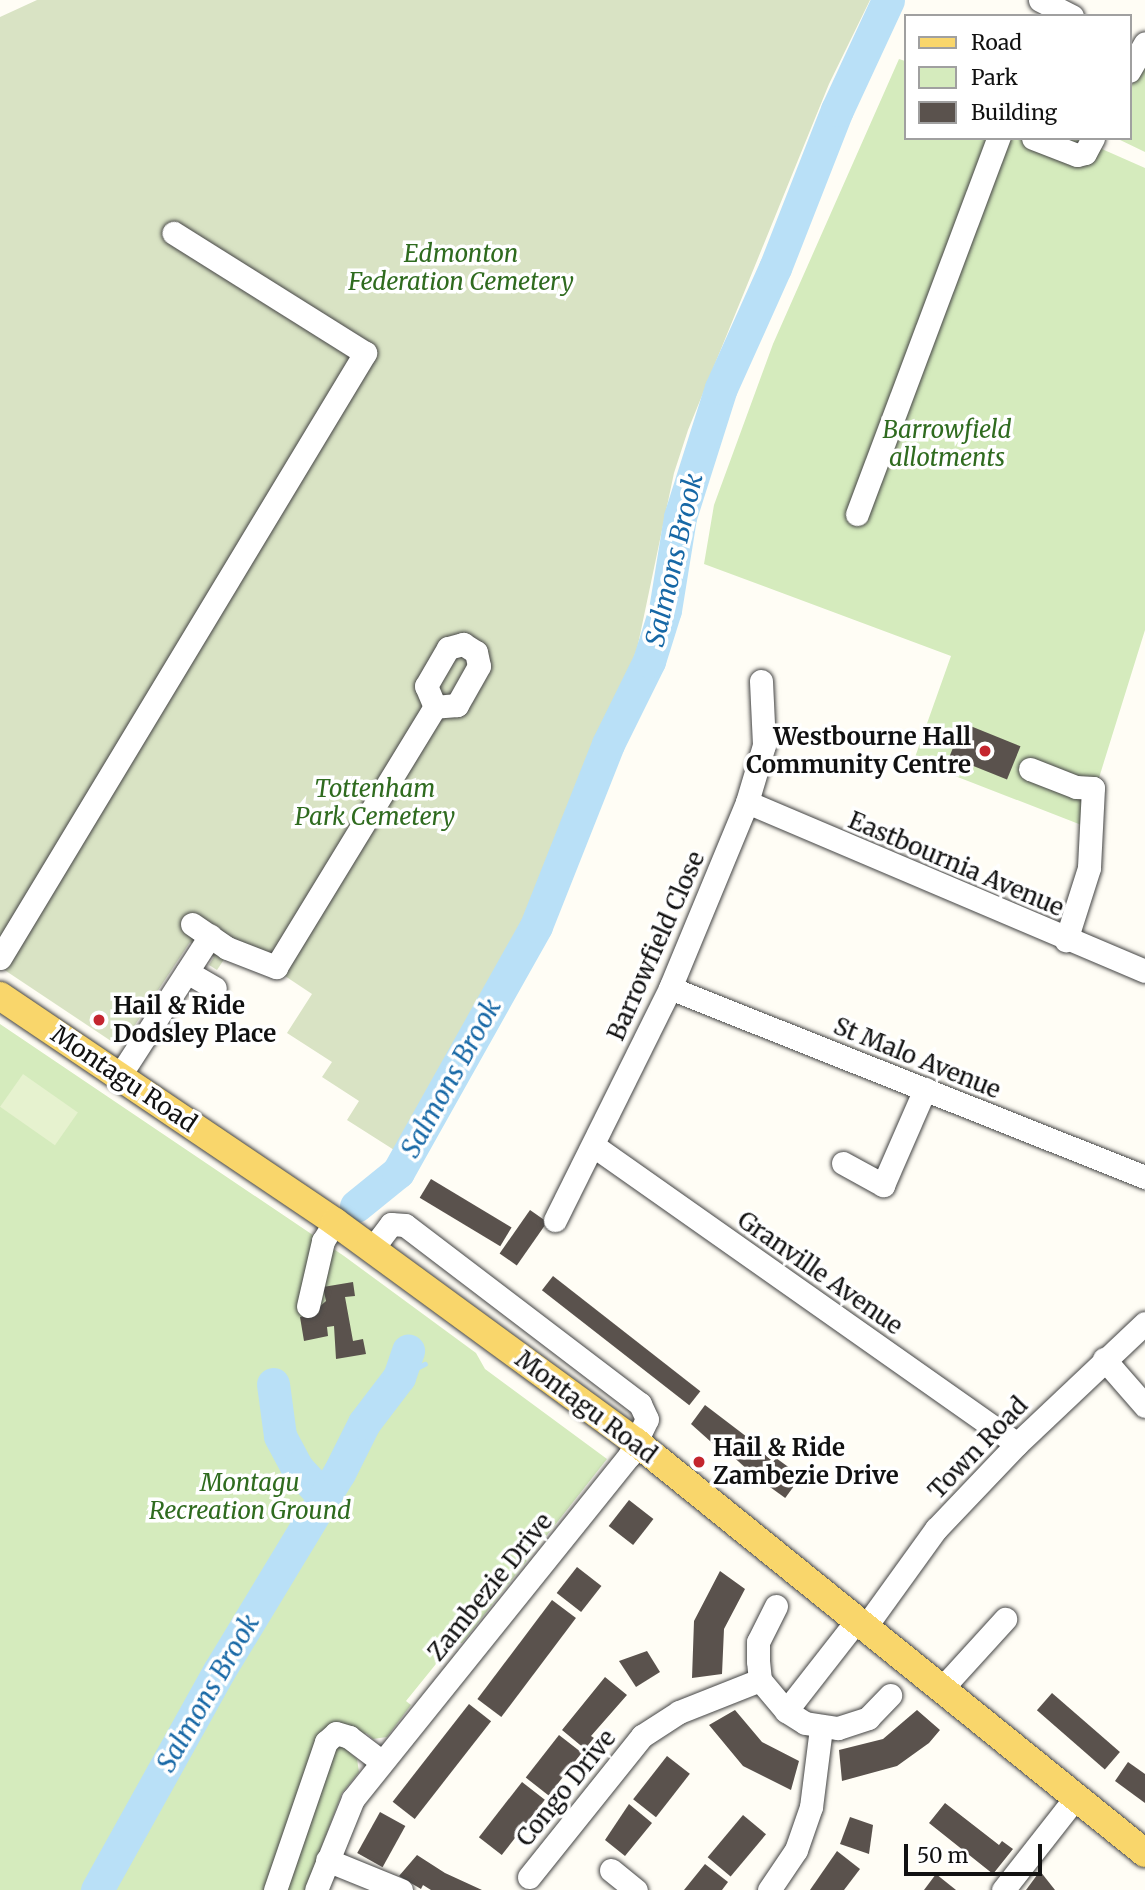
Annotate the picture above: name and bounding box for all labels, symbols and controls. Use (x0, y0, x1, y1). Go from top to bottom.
legend (904, 14, 1131, 140)
text: Road (971, 29, 1022, 56)
text: Park (971, 64, 1018, 91)
text: Building (971, 99, 1057, 126)
park label: Edmonton Federation Cemetery (348, 240, 574, 296)
park label: Barrowfield allotments (882, 416, 1012, 472)
water label: Salmons Brook (639, 470, 709, 650)
place label: Westbourne Hall Community Centre (746, 723, 971, 779)
marker: Westbourne Hall Community Centre (977, 743, 993, 759)
park label: Tottenham Park Cemetery (295, 775, 455, 831)
street label: Eastbournia Avenue (844, 806, 1068, 922)
street label: Barrowfield Close (601, 847, 711, 1045)
place label: Hail & Ride Dodsley Place (113, 992, 276, 1048)
water label: Salmons Brook (395, 993, 507, 1163)
street label: St Malo Avenue (829, 1011, 1005, 1105)
marker: Hail & Ride Dodsley Place (91, 1012, 107, 1028)
street label: Montagu Road (46, 1020, 202, 1138)
street label: Granville Avenue (732, 1205, 908, 1341)
street label: Montagu Road (510, 1345, 662, 1469)
street label: Town Road (922, 1391, 1034, 1505)
place label: Hail & Ride Zambezie Drive (713, 1434, 899, 1490)
marker: Hail & Ride Zambezie Drive (691, 1454, 707, 1470)
park label: Montagu Recreation Ground (149, 1469, 351, 1525)
street label: Zambezie Drive (422, 1508, 558, 1666)
water label: Salmons Brook (150, 1609, 266, 1777)
street label: Congo Drive (510, 1724, 622, 1852)
scale bar (907, 1830, 1045, 1874)
text: 50 m (917, 1842, 968, 1869)

